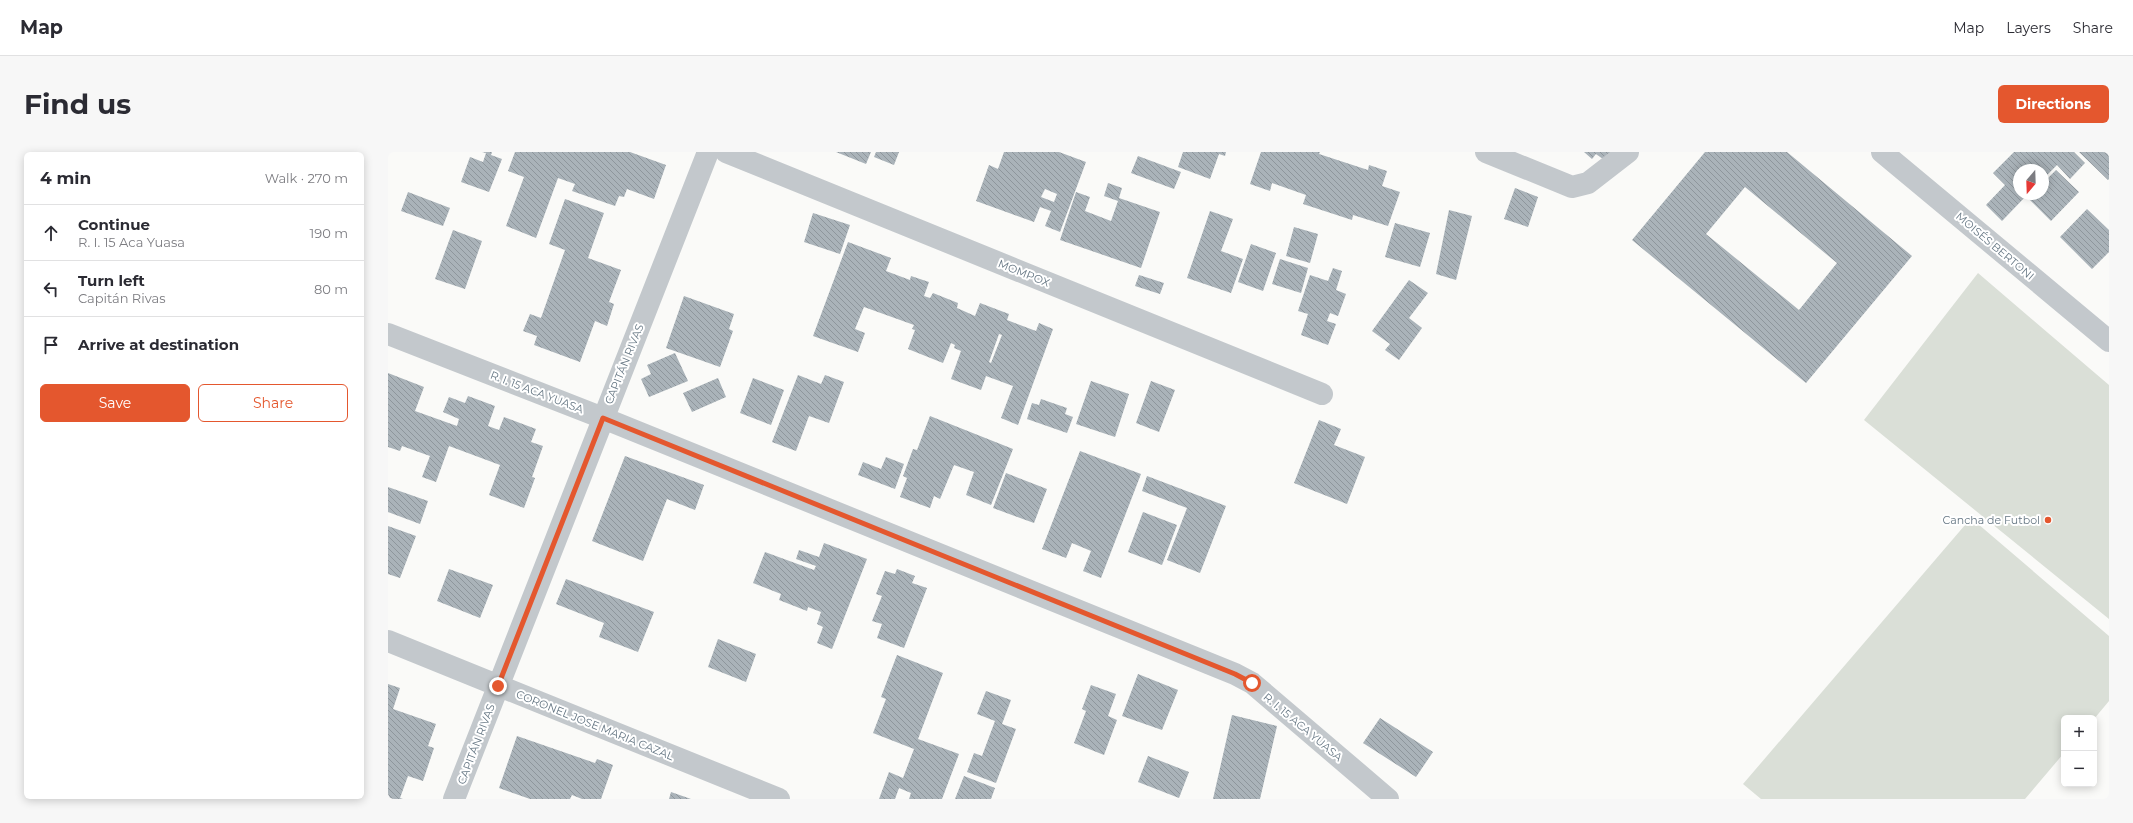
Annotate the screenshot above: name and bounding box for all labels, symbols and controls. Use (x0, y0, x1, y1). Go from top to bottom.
text: Map (20, 16, 63, 39)
text: Map (1953, 19, 1984, 37)
text: Layers (2006, 19, 2051, 37)
text: Share (2073, 19, 2113, 37)
button: Directions (1998, 85, 2109, 123)
text: Find us (24, 87, 131, 121)
north arrow (2013, 164, 2049, 200)
text: 4 min (40, 168, 91, 188)
text: Walk · 270 m (265, 170, 348, 186)
street label: MOISÉS BERTONI (1953, 209, 2037, 283)
text: Continue (78, 215, 150, 234)
icon: ahead (40, 222, 62, 244)
text: 190 m (310, 225, 348, 241)
text: R. I. 15 Aca Yuasa (78, 234, 185, 250)
street label: MOMPOX (996, 256, 1053, 290)
text: Turn left (78, 271, 145, 290)
icon: left (40, 278, 62, 300)
text: 80 m (314, 281, 348, 297)
text: Capitán Rivas (78, 290, 166, 306)
street label: CAPITÁN RIVAS (602, 322, 647, 406)
icon: arrive (40, 334, 62, 356)
text: Arrive at destination (78, 335, 239, 354)
street label: R. I. 15 ACA YUASA (488, 368, 586, 416)
button: Save (40, 384, 190, 422)
button: Share (198, 384, 348, 422)
place label: Cancha de Futbol (1943, 513, 2040, 527)
marker: Cancha de Futbol (2043, 515, 2053, 525)
route start (1243, 674, 1261, 692)
route end (489, 677, 507, 695)
street label: CORONEL JOSE MARIA CAZAL (514, 687, 676, 763)
street label: R. I. 15 ACA YUASA (1261, 690, 1345, 764)
street label: CAPITÁN RIVAS (454, 701, 498, 786)
map controls (2061, 715, 2097, 787)
button: + (2061, 715, 2097, 751)
button: − (2061, 751, 2097, 787)

